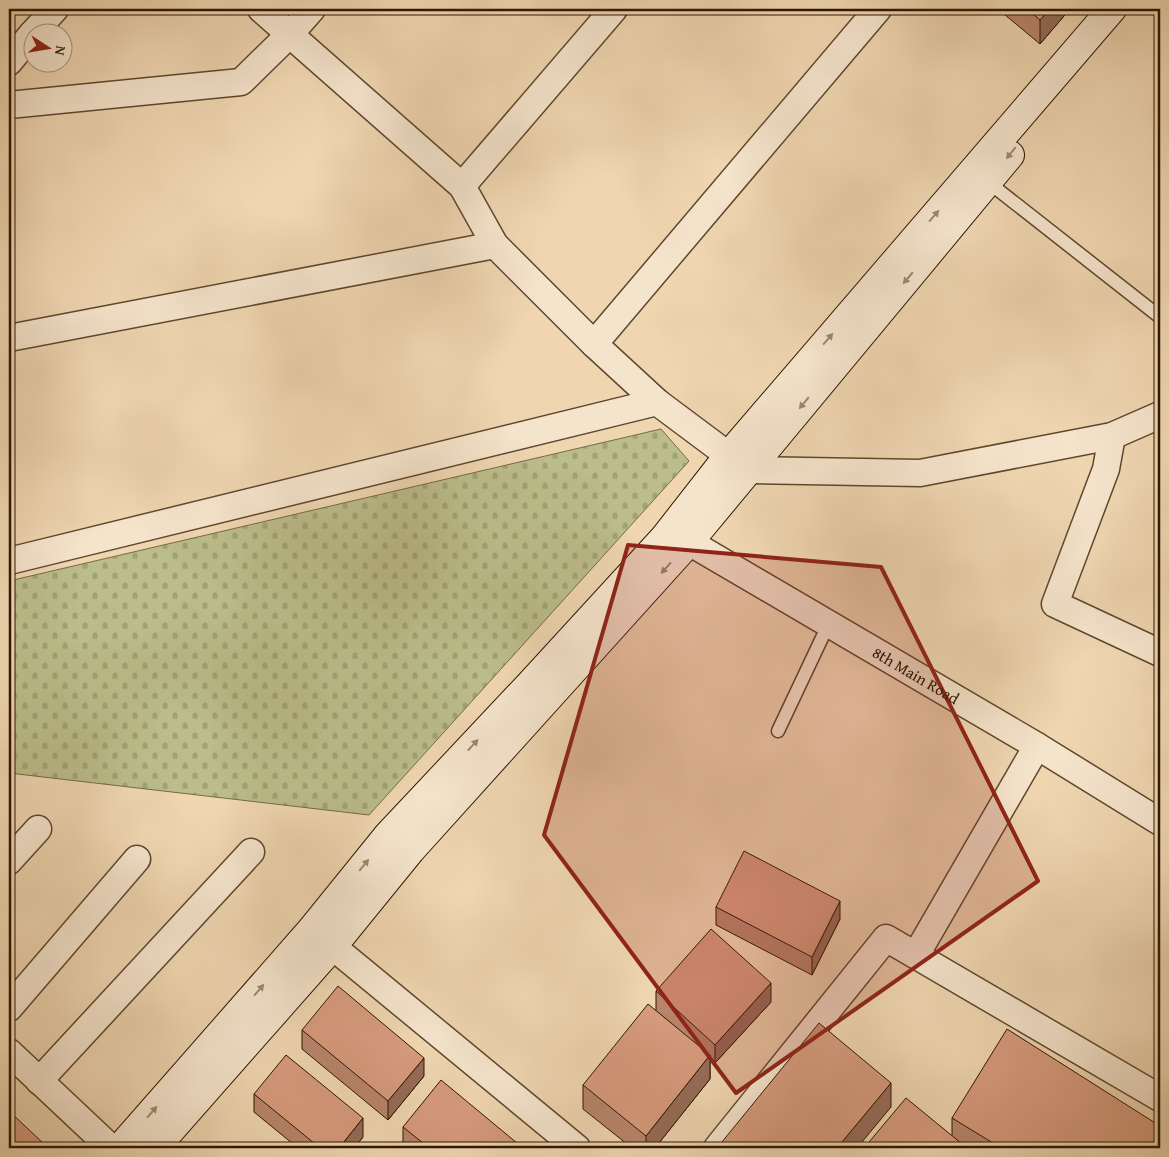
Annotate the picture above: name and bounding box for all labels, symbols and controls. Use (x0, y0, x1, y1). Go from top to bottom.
north arrow (22, 22, 72, 72)
text: N (50, 44, 71, 58)
one-way arrow (1006, 146, 1017, 159)
one-way arrow (928, 210, 940, 222)
one-way arrow (902, 271, 913, 284)
one-way arrow (823, 333, 834, 346)
one-way arrow (798, 396, 809, 409)
one-way arrow (660, 561, 672, 573)
street label: 8th Main Road (868, 640, 964, 710)
one-way arrow (467, 739, 479, 751)
one-way arrow (358, 859, 369, 872)
one-way arrow (254, 983, 265, 996)
one-way arrow (146, 1106, 158, 1118)

